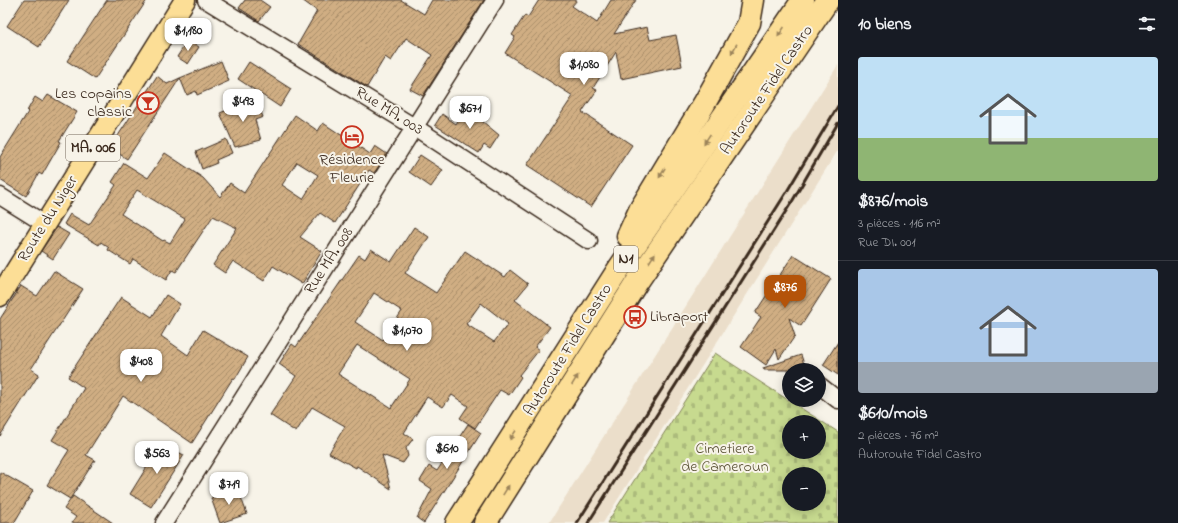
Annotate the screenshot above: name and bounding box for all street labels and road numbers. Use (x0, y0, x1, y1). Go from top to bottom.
street label: Autoroute Fidel Castro (715, 20, 819, 160)
street label: Rue MA. 003 (350, 81, 428, 141)
road number: MA. 006 (66, 135, 120, 161)
street label: Route du Niger (12, 171, 84, 267)
street label: Rue MA. 008 (298, 223, 360, 299)
road number: N1 (614, 246, 638, 272)
street label: Autoroute Fidel Castro (518, 279, 618, 421)

